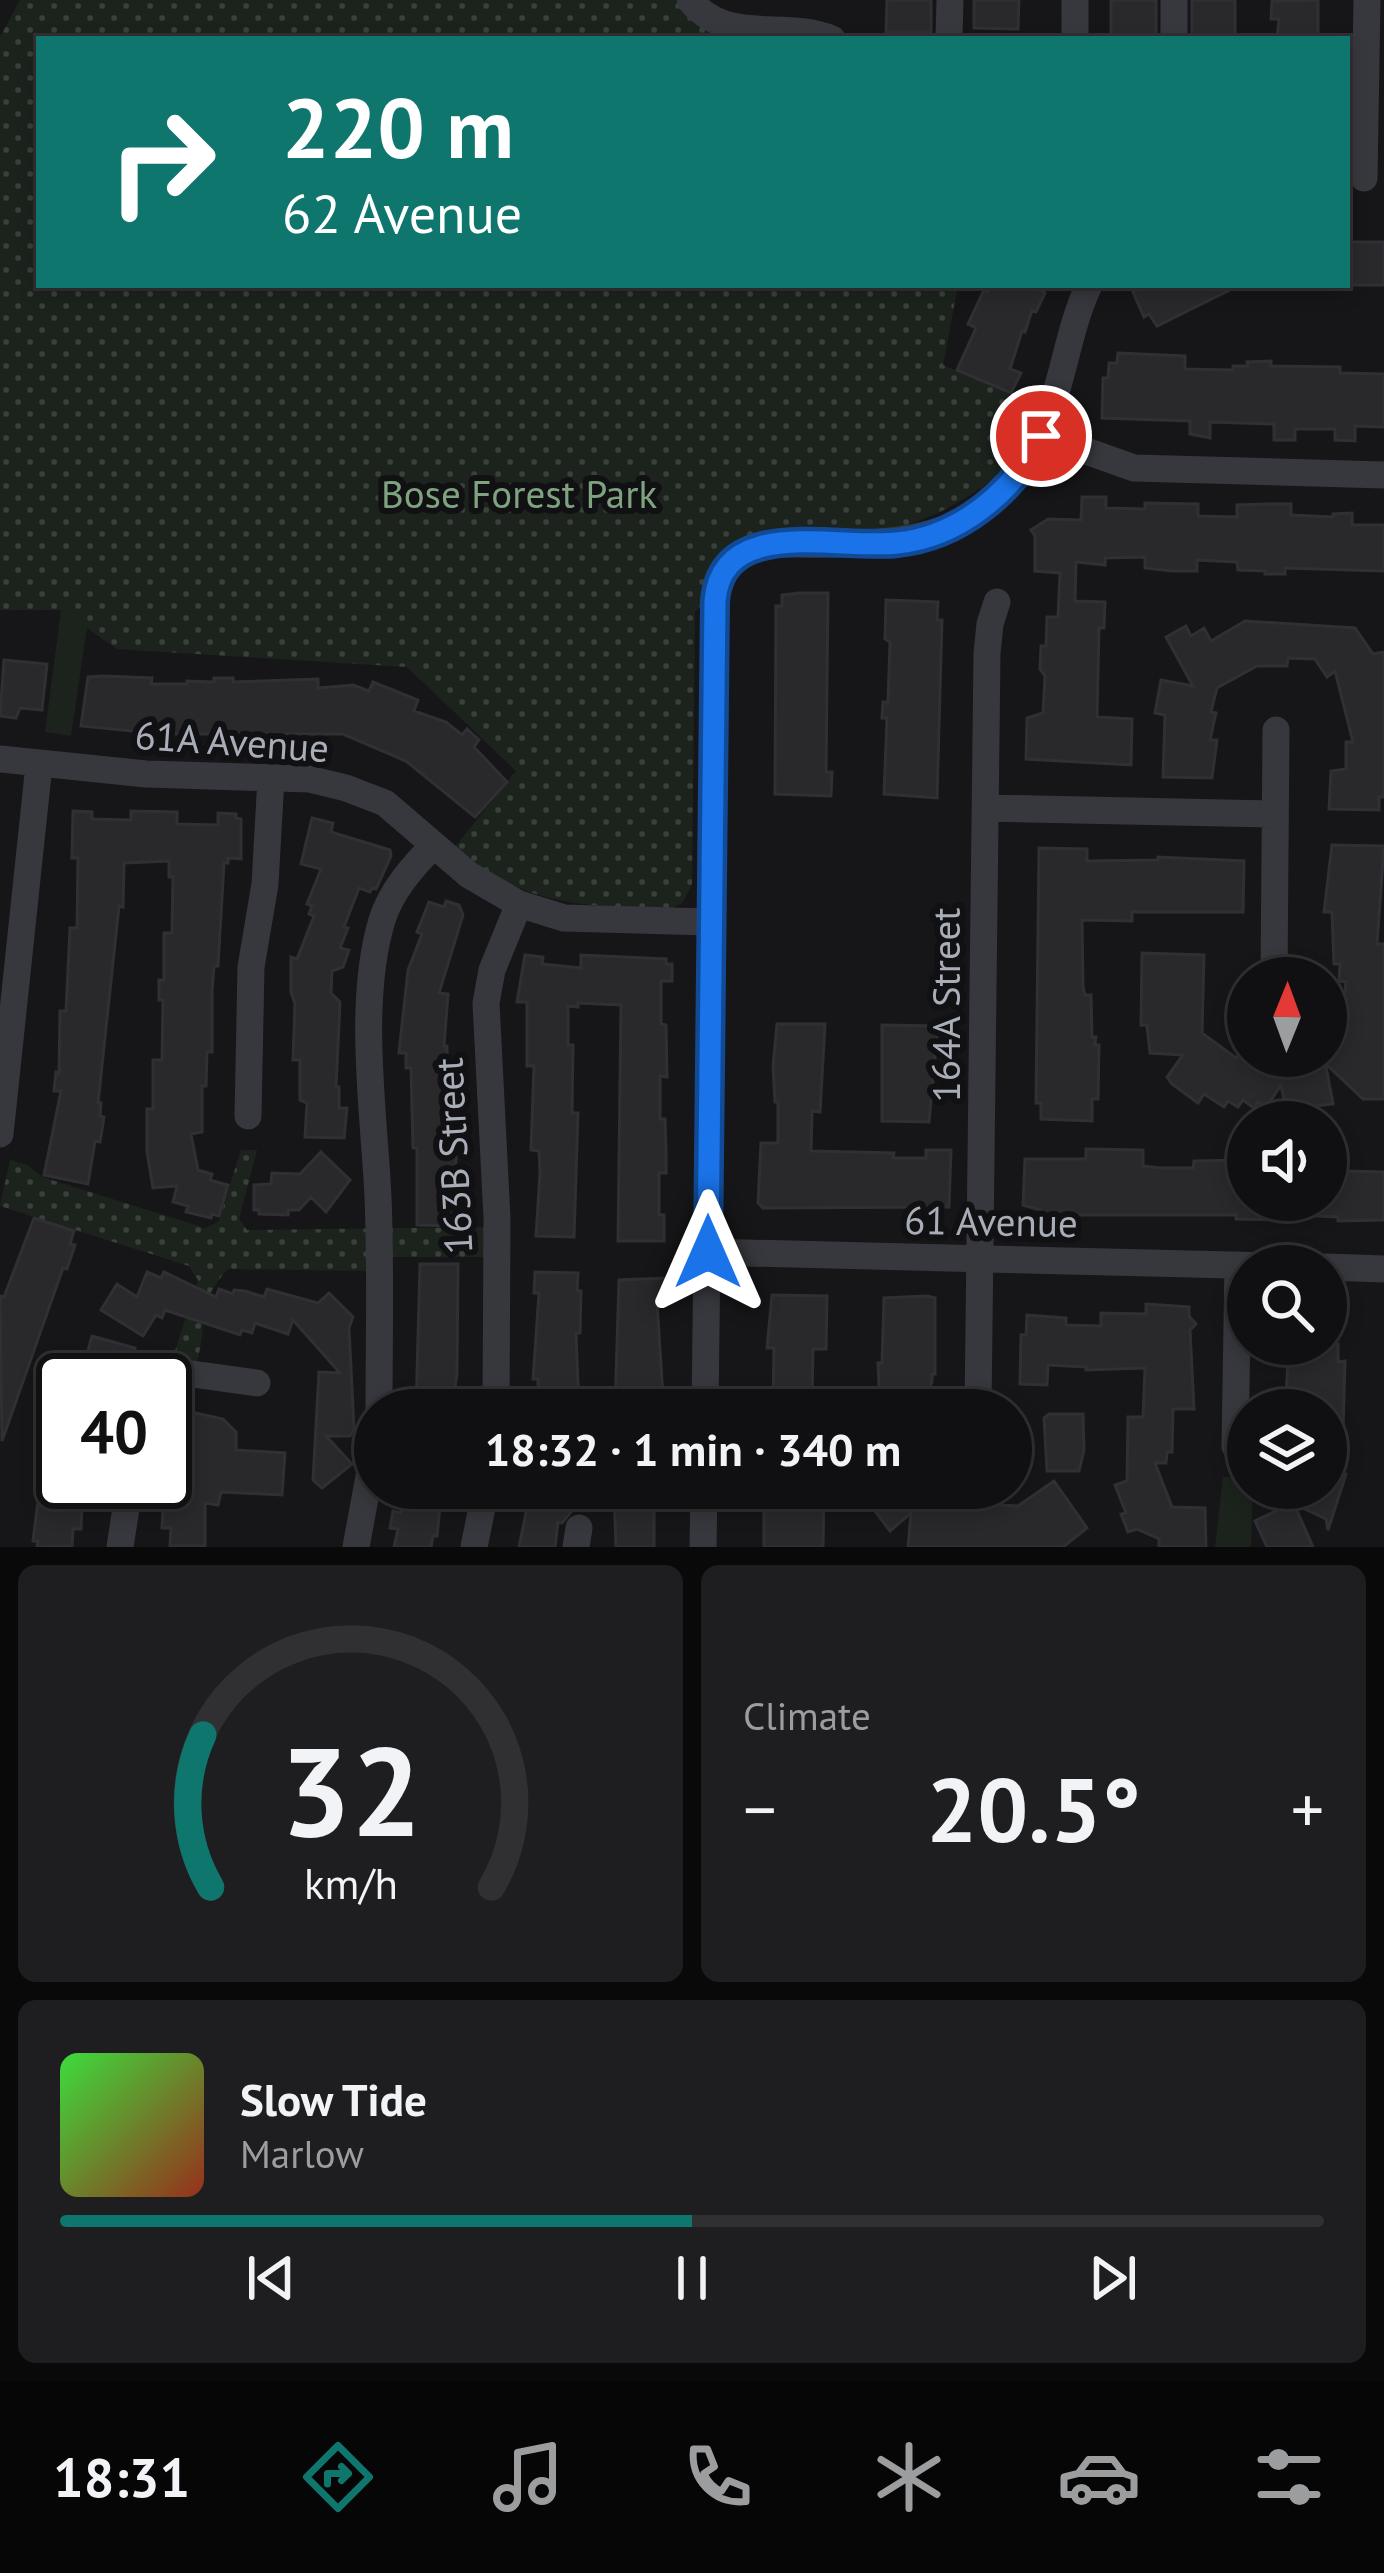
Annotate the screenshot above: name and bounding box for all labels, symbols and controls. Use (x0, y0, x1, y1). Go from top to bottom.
text: 220 m (282, 72, 514, 181)
icon: right (84, 84, 240, 240)
text: 62 Avenue (282, 178, 522, 248)
pin (990, 385, 1092, 487)
icon: arrive (1008, 403, 1074, 469)
park label: Bose Forest Park (381, 468, 657, 519)
street label: 61A Avenue (133, 709, 331, 773)
street label: 164A Street (920, 907, 971, 1103)
north arrow (1227, 957, 1347, 1077)
map controls (1227, 957, 1347, 1509)
street label: 163B Street (422, 1057, 484, 1255)
button: sound (1227, 1101, 1347, 1221)
position arrow (645, 1189, 771, 1315)
street label: 61 Avenue (904, 1194, 1078, 1248)
button: search (1227, 1245, 1347, 1365)
speed limit sign: 40 (36, 1353, 192, 1509)
button: layers (1227, 1389, 1347, 1509)
text: 18:32 · 1 min · 340 m (485, 1420, 901, 1478)
text: Climate (743, 1690, 871, 1741)
text: 32 (280, 1709, 421, 1870)
text: 20.5° (926, 1750, 1141, 1867)
text: − (743, 1766, 776, 1851)
text: + (1291, 1766, 1324, 1851)
text: km/h (303, 1854, 398, 1910)
text: Slow Tide (240, 2070, 427, 2128)
text: Marlow (240, 2128, 364, 2179)
icon: previous (238, 2245, 304, 2311)
icon: pause (659, 2245, 725, 2311)
icon: next (1080, 2245, 1146, 2311)
icon: directions (296, 2435, 380, 2519)
icon: music (486, 2435, 570, 2519)
icon: phone (676, 2435, 760, 2519)
icon: climate (867, 2435, 951, 2519)
icon: car (1057, 2435, 1141, 2519)
icon: filters (1247, 2435, 1331, 2519)
text: 18:31 (53, 2442, 190, 2512)

